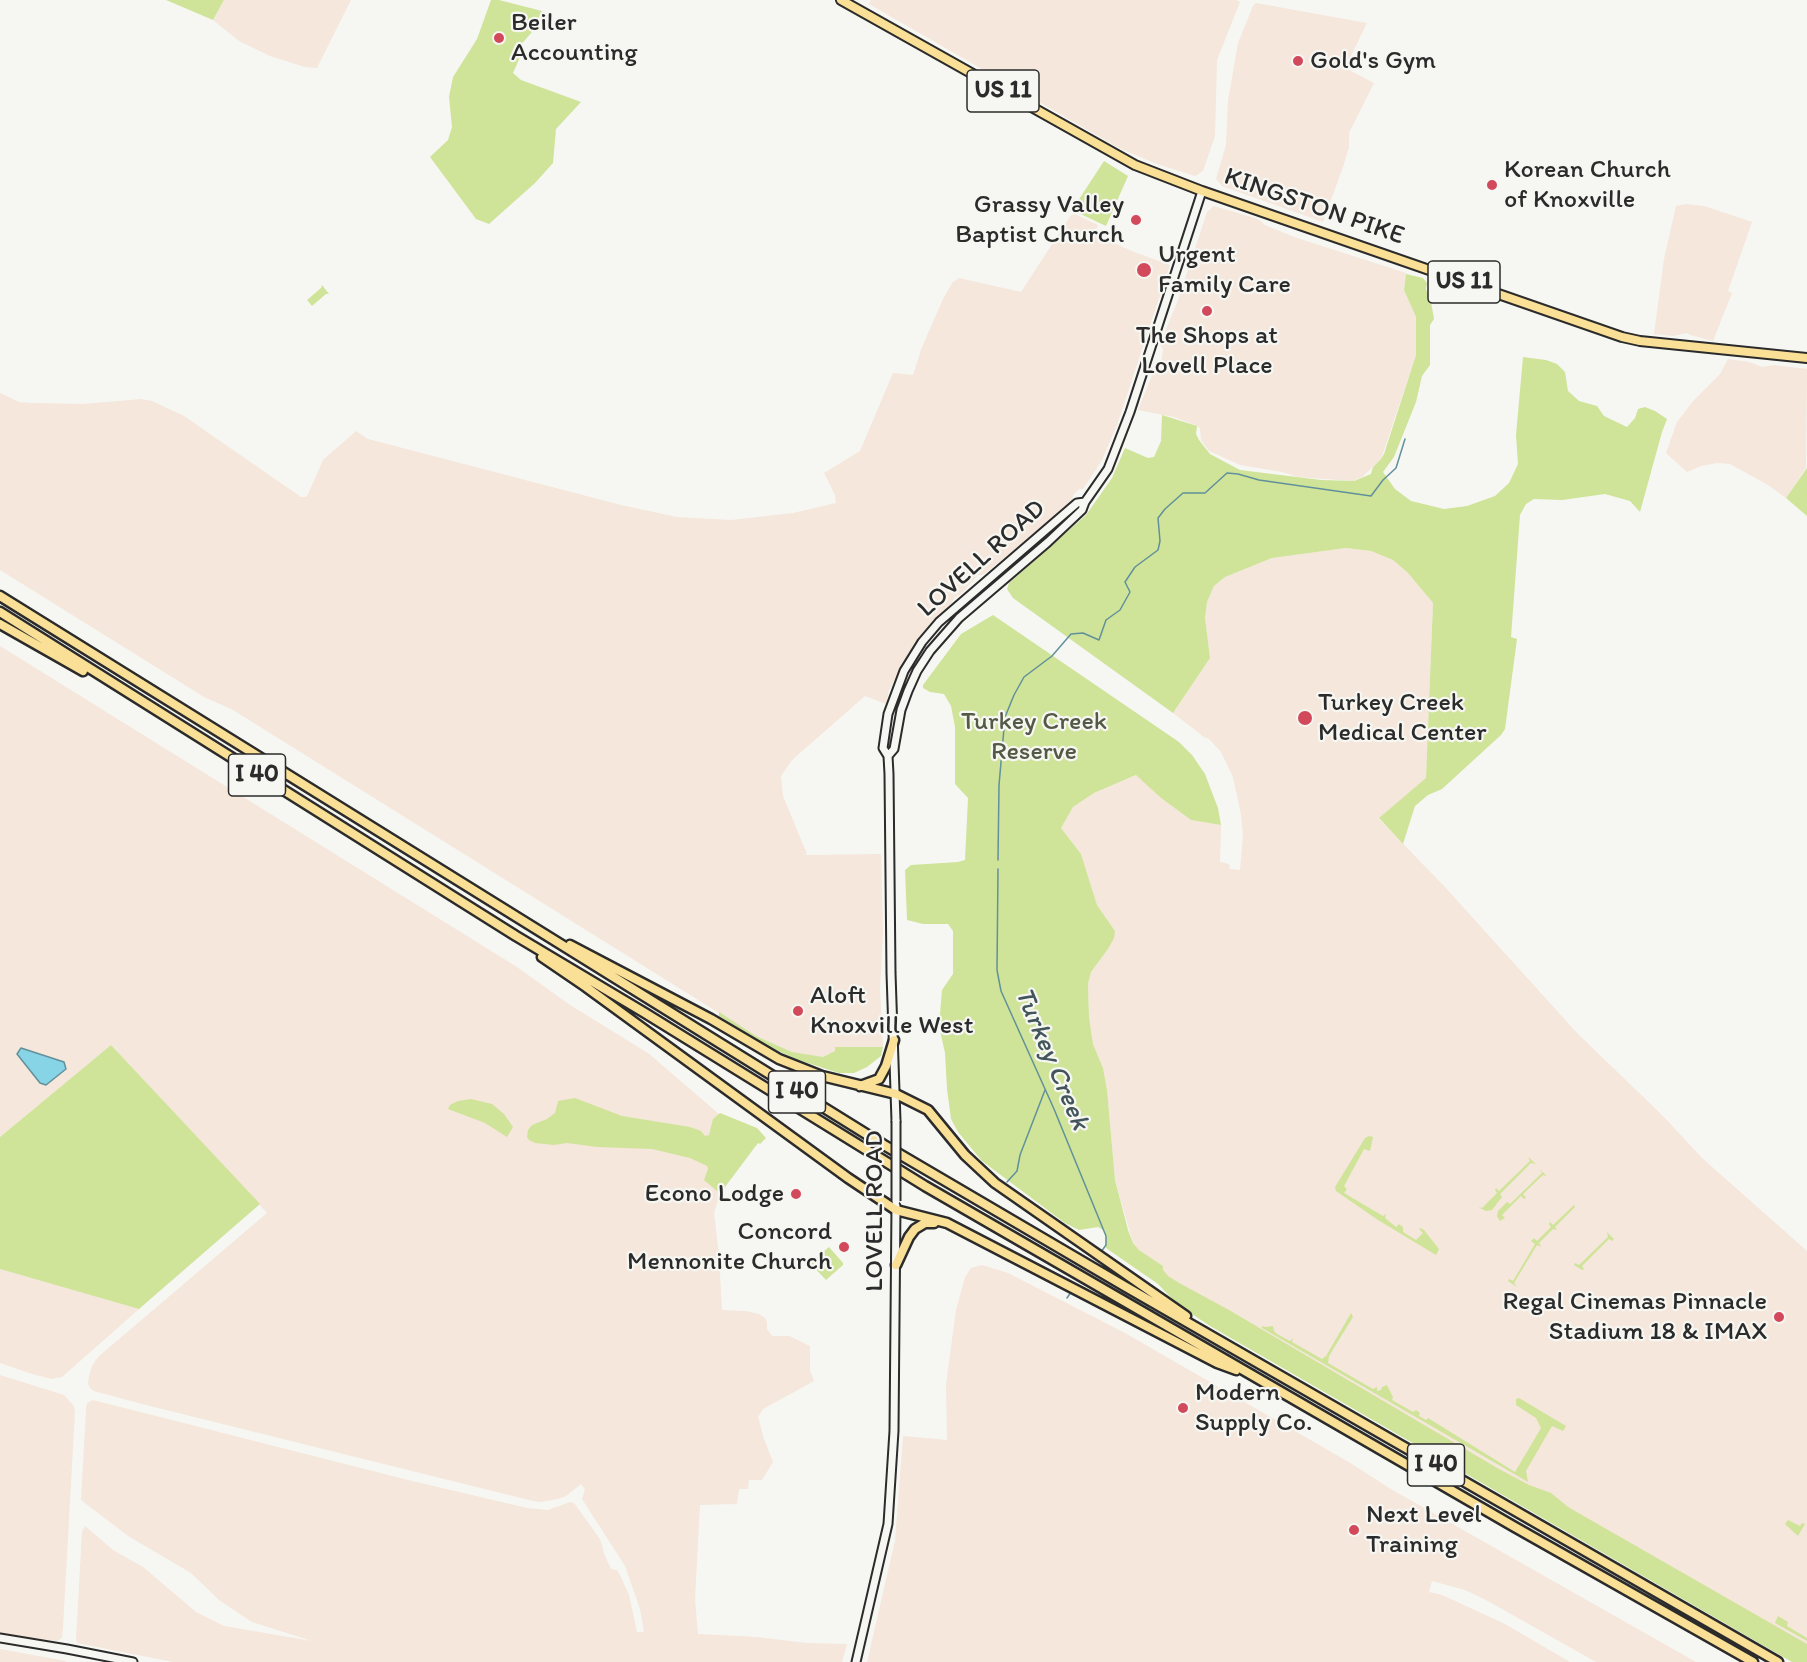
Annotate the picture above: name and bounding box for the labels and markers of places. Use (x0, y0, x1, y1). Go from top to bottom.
place label: Beiler Accounting (511, 7, 637, 68)
marker: Beiler Accounting (492, 31, 506, 45)
place label: Gold's Gym (1310, 45, 1436, 77)
marker: Gold's Gym (1291, 54, 1305, 68)
place label: Korean Church of Knoxville (1504, 154, 1671, 216)
marker: Korean Church of Knoxville (1485, 178, 1499, 192)
place label: Grassy Valley Baptist Church (955, 189, 1124, 250)
marker: Grassy Valley Baptist Church (1129, 213, 1143, 227)
place label: Urgent Family Care (1158, 239, 1291, 300)
marker: Urgent Family Care (1135, 261, 1153, 279)
marker: The Shops at Lovell Place (1200, 304, 1214, 318)
place label: The Shops at Lovell Place (1136, 320, 1278, 382)
place label: Turkey Creek Medical Center (1318, 687, 1487, 748)
marker: Turkey Creek Medical Center (1296, 709, 1314, 727)
place label: Aloft Knoxville West (810, 980, 973, 1042)
marker: Aloft Knoxville West (791, 1004, 805, 1018)
place label: Econo Lodge (645, 1178, 784, 1210)
marker: Econo Lodge (789, 1187, 803, 1201)
place label: Concord Mennonite Church (627, 1216, 832, 1278)
marker: Concord Mennonite Church (837, 1240, 851, 1254)
place label: Regal Cinemas Pinnacle Stadium 18 & IMAX (1502, 1286, 1767, 1348)
marker: Regal Cinemas Pinnacle Stadium 18 & IMAX (1772, 1310, 1786, 1324)
place label: Modern Supply Co. (1195, 1377, 1312, 1438)
marker: Modern Supply Co. (1176, 1401, 1190, 1415)
place label: Next Level Training (1366, 1499, 1482, 1560)
marker: Next Level Training (1347, 1523, 1361, 1537)

